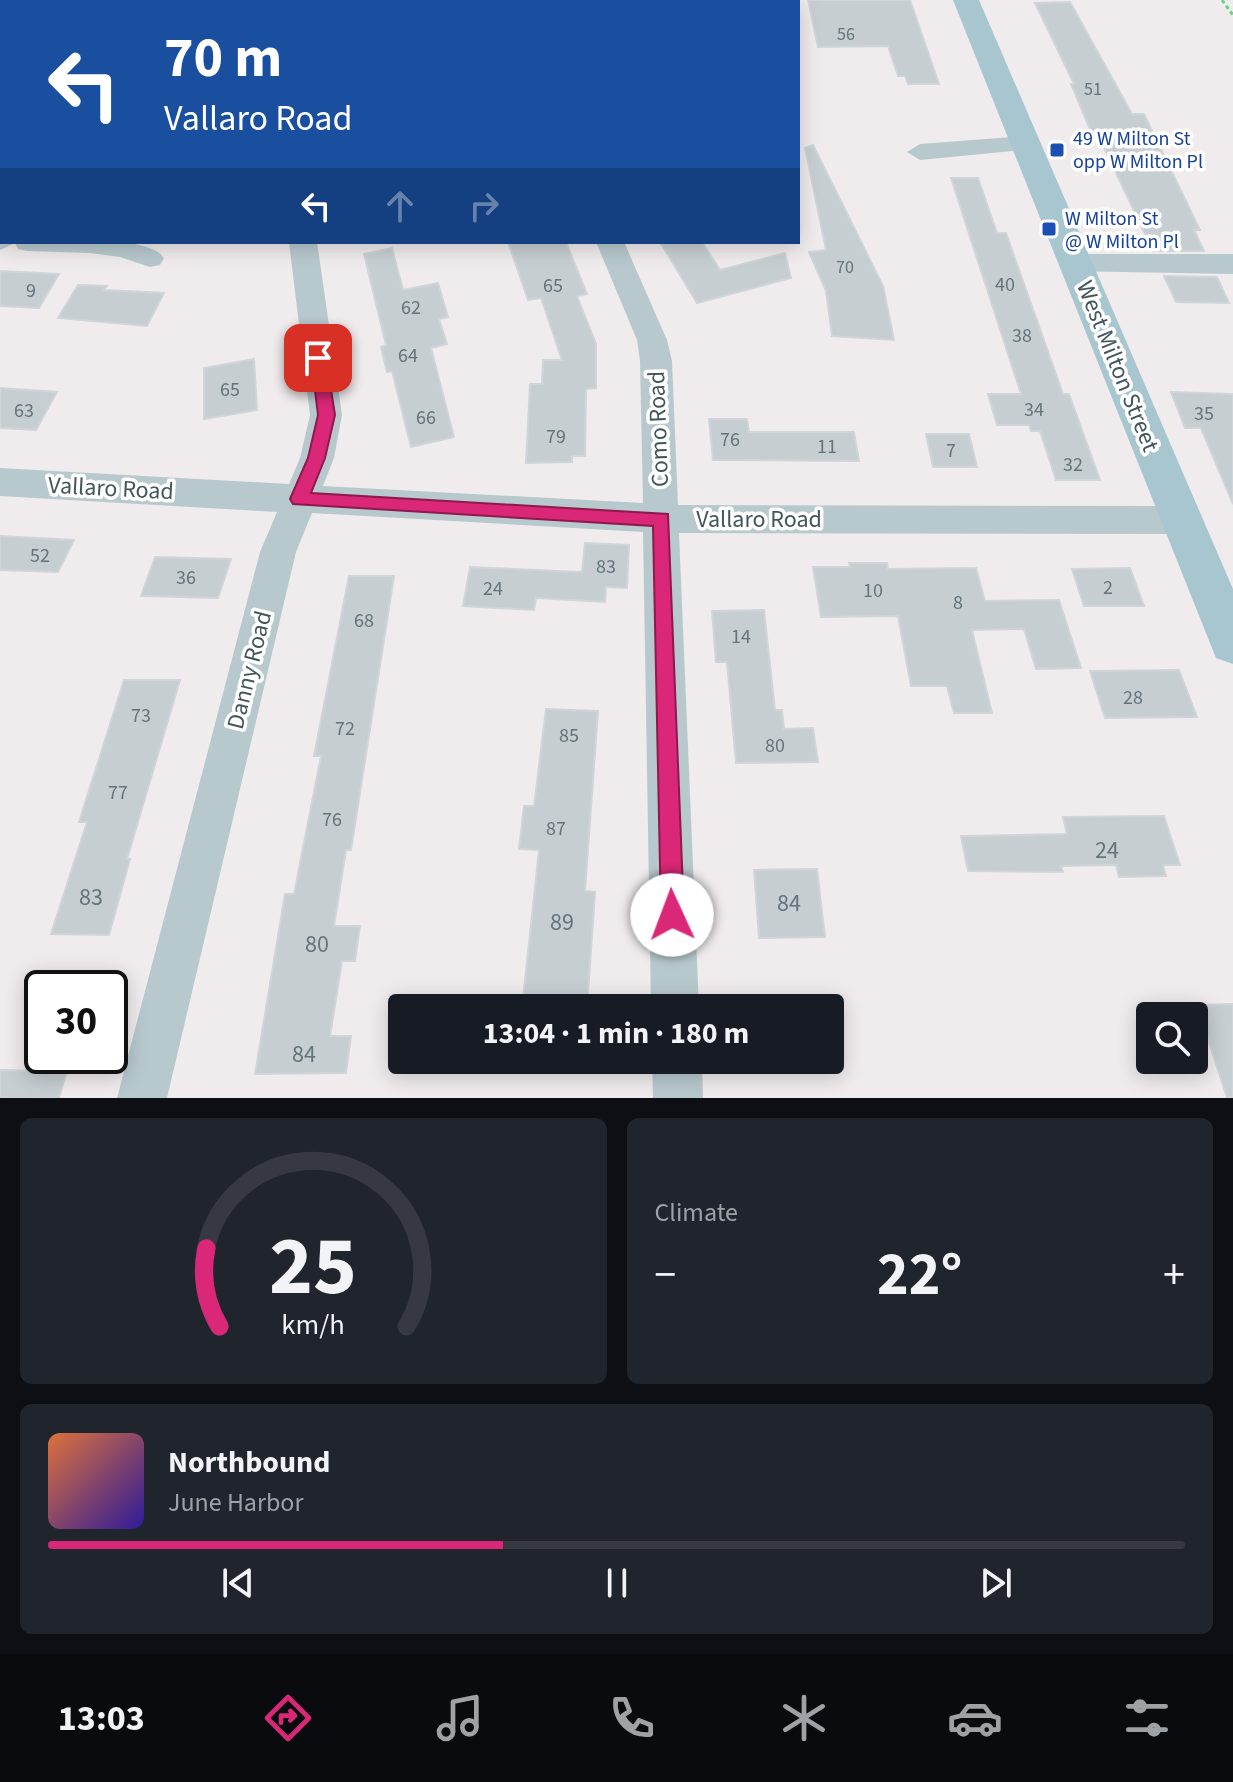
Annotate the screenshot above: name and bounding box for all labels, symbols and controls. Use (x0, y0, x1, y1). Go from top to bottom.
text: 70 m (164, 19, 282, 98)
house number: 56 (837, 22, 855, 47)
icon: left (32, 32, 136, 136)
house number: 51 (1084, 77, 1102, 102)
text: Vallaro Road (164, 93, 353, 144)
place label: 49 W Milton St opp W Milton Pl (1073, 125, 1203, 176)
marker: 49 W Milton St opp W Milton Pl (1048, 141, 1066, 159)
icon: left (294, 184, 338, 228)
icon: ahead (378, 184, 422, 228)
icon: right (462, 184, 506, 228)
place label: W Milton St @ W Milton Pl (1065, 205, 1179, 256)
marker: W Milton St @ W Milton Pl (1040, 220, 1058, 238)
house number: 70 (836, 255, 854, 280)
house number: 40 (995, 271, 1015, 299)
house number: 65 (543, 272, 563, 300)
street label: West Milton Street (1067, 275, 1168, 457)
house number: 9 (26, 277, 36, 305)
house number: 62 (401, 294, 421, 322)
house number: 38 (1012, 322, 1032, 350)
pin (284, 324, 352, 392)
icon: arrive (296, 336, 340, 380)
house number: 64 (398, 342, 418, 370)
street label: Como Road (639, 370, 678, 488)
house number: 65 (220, 376, 240, 404)
house number: 34 (1024, 396, 1044, 424)
house number: 63 (14, 397, 34, 425)
house number: 35 (1194, 400, 1214, 428)
house number: 66 (416, 404, 436, 432)
house number: 79 (546, 423, 566, 451)
house number: 76 (720, 426, 740, 454)
house number: 11 (817, 433, 837, 461)
house number: 7 (946, 437, 956, 465)
house number: 32 (1063, 451, 1083, 479)
street label: Vallaro Road (47, 468, 175, 509)
street label: Vallaro Road (696, 502, 822, 537)
house number: 52 (30, 542, 50, 570)
house number: 83 (596, 553, 616, 581)
house number: 36 (176, 564, 196, 592)
house number: 2 (1103, 574, 1113, 602)
house number: 24 (483, 575, 503, 603)
house number: 10 (863, 577, 883, 605)
house number: 8 (953, 589, 963, 617)
street label: Danny Road (218, 607, 281, 733)
house number: 68 (354, 607, 374, 635)
house number: 14 (731, 623, 751, 651)
house number: 28 (1123, 684, 1143, 712)
house number: 73 (131, 702, 151, 730)
house number: 72 (335, 715, 355, 743)
house number: 85 (559, 722, 579, 750)
house number: 80 (765, 732, 785, 760)
house number: 77 (108, 779, 128, 807)
house number: 76 (322, 806, 342, 834)
house number: 87 (546, 815, 566, 843)
house number: 24 (1095, 833, 1119, 868)
position arrow (630, 873, 714, 957)
house number: 83 (79, 880, 103, 915)
house number: 84 (777, 886, 801, 921)
house number: 89 (550, 905, 574, 940)
house number: 80 (305, 927, 329, 962)
speed limit sign: 30 (24, 970, 128, 1074)
map controls (1136, 1002, 1208, 1074)
button: search (1136, 1002, 1208, 1074)
text: 13:04 · 1 min · 180 m (483, 1012, 749, 1055)
house number: 84 (292, 1037, 316, 1072)
text: Climate (655, 1194, 738, 1231)
text: 25 (269, 1208, 357, 1326)
text: 22° (877, 1233, 962, 1318)
text: − (655, 1244, 676, 1307)
text: + (1163, 1244, 1185, 1307)
text: km/h (282, 1305, 345, 1345)
text: Northbound (168, 1441, 330, 1484)
text: June Harbor (168, 1484, 304, 1521)
icon: previous (216, 1561, 260, 1605)
icon: pause (595, 1561, 639, 1605)
icon: next (974, 1561, 1018, 1605)
icon: directions (260, 1690, 316, 1746)
icon: music (432, 1690, 488, 1746)
icon: phone (604, 1690, 660, 1746)
icon: climate (776, 1690, 832, 1746)
icon: car (947, 1690, 1003, 1746)
icon: filters (1119, 1690, 1175, 1746)
text: 13:03 (58, 1693, 145, 1744)

